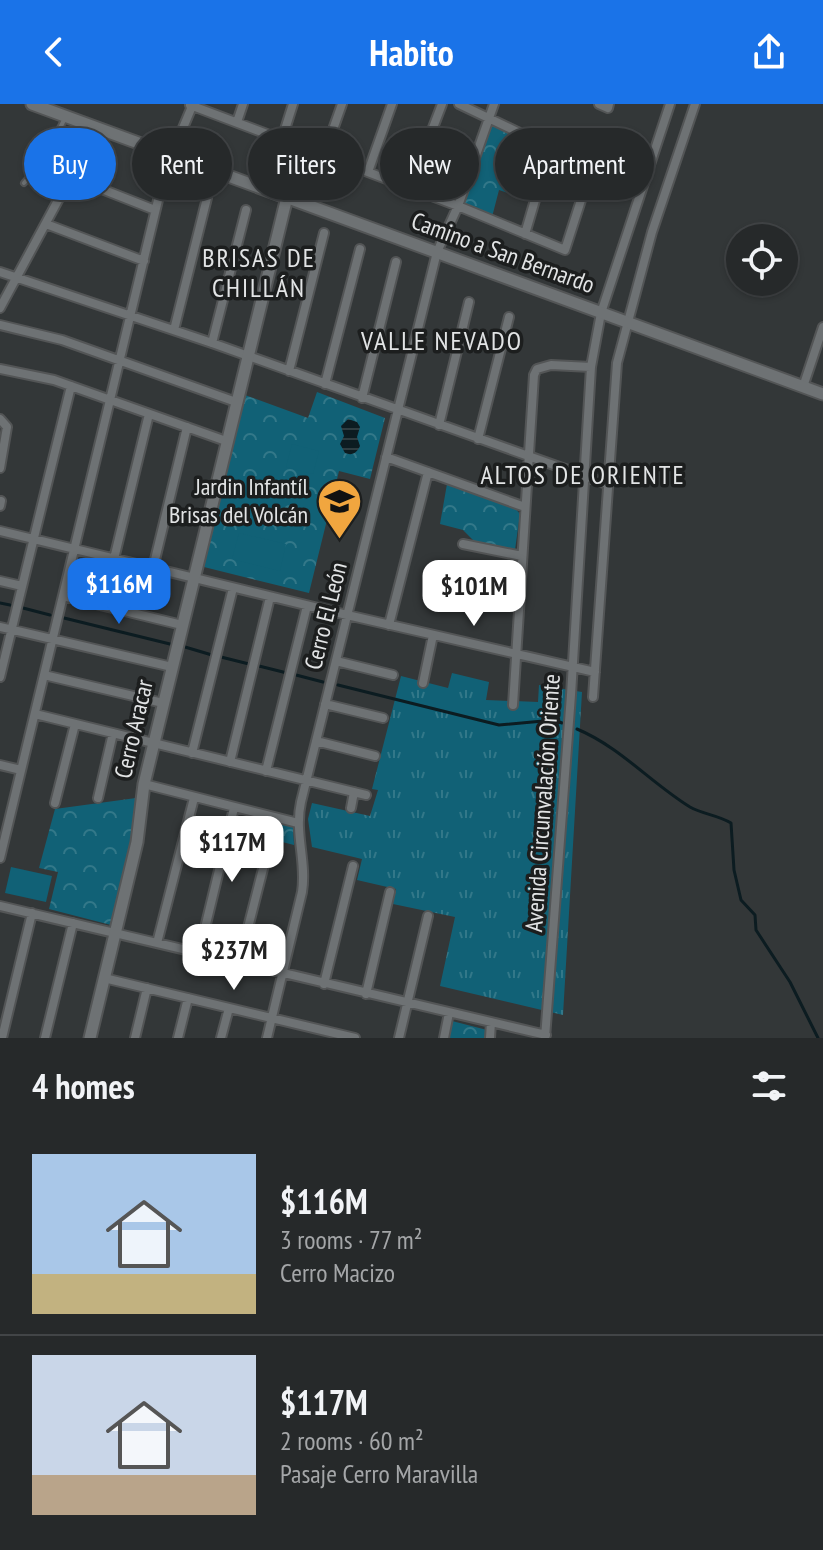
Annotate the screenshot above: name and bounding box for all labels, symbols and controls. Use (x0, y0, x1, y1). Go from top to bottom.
text: Habito (369, 29, 454, 76)
icon: back (32, 30, 76, 74)
icon: share (747, 30, 791, 74)
chip: Buy (24, 128, 116, 200)
chip: Rent (132, 128, 232, 200)
chip: Filters (248, 128, 364, 200)
chip: New (380, 128, 479, 200)
chip: Apartment (495, 128, 654, 200)
street label: Camino a San Bernardo (407, 205, 599, 300)
map controls (726, 224, 798, 296)
button: locate (726, 224, 798, 296)
district label: BRISAS DE CHILLÁN (202, 241, 316, 304)
district label: VALLE NEVADO (360, 324, 523, 357)
district label: ALTOS DE ORIENTE (480, 458, 686, 491)
place label: Jardin Infantíl Brisas del Volcán (169, 471, 308, 530)
school or university icon: Jardin Infantíl Brisas del Volcán (315, 477, 363, 540)
pin: $116M (63, 558, 175, 626)
street label: Cerro El León (297, 559, 354, 673)
pin: $101M (418, 560, 530, 628)
text: $116M (86, 567, 152, 600)
text: $101M (441, 569, 507, 602)
street label: Avenida Circunvalación Oriente (518, 673, 567, 933)
street label: Cerro Aracar (107, 676, 160, 781)
pin: $117M (176, 816, 288, 884)
text: $117M (199, 825, 265, 858)
pin: $237M (178, 924, 290, 992)
text: $237M (201, 933, 267, 966)
text: 4 homes (32, 1064, 135, 1108)
icon: filters (747, 1064, 791, 1108)
text: $116M (280, 1179, 368, 1223)
icon: home (96, 1186, 192, 1282)
text: 3 rooms · 77 m² (280, 1223, 422, 1256)
text: Cerro Macizo (280, 1256, 395, 1289)
text: $117M (280, 1380, 368, 1424)
icon: home (96, 1387, 192, 1483)
text: 2 rooms · 60 m² (280, 1424, 424, 1457)
text: Pasaje Cerro Maravilla (280, 1457, 478, 1490)

